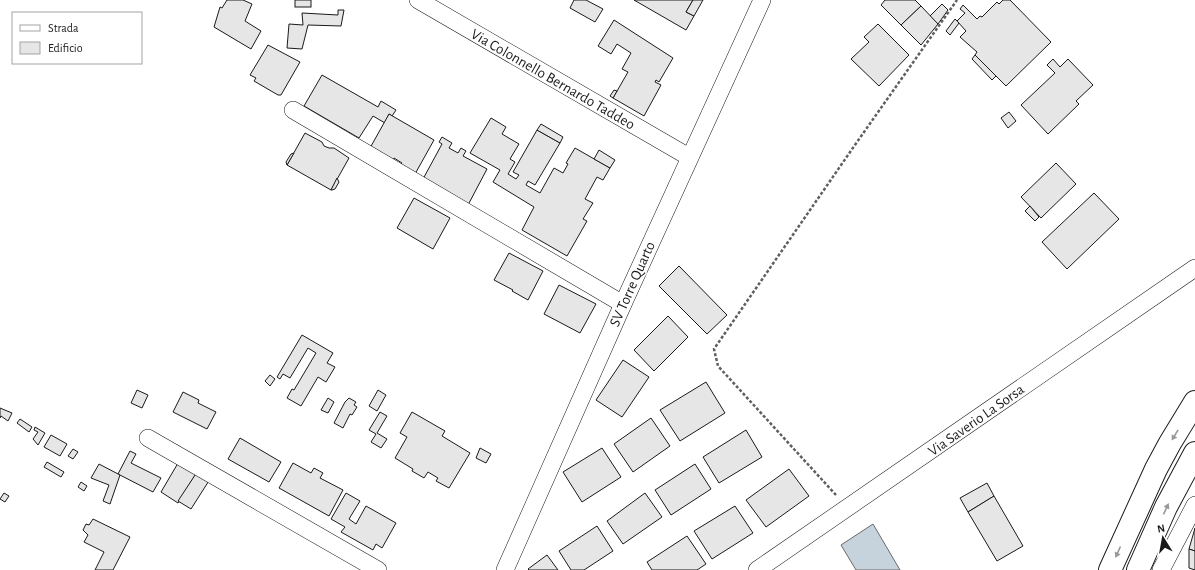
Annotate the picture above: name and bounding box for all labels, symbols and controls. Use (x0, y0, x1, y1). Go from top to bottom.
legend (12, 12, 142, 64)
text: Strada (48, 22, 79, 34)
street label: Via Colonnello Bernardo Taddeo (468, 26, 637, 133)
text: Edificio (48, 42, 83, 54)
street label: SV Torre Quarto (607, 239, 658, 329)
street label: Via Saverio La Sorsa (926, 382, 1027, 459)
one-way arrow (1171, 429, 1178, 441)
one-way arrow (1163, 503, 1169, 515)
north arrow (1143, 518, 1183, 558)
text: N (1156, 523, 1166, 535)
one-way arrow (1115, 546, 1121, 557)

